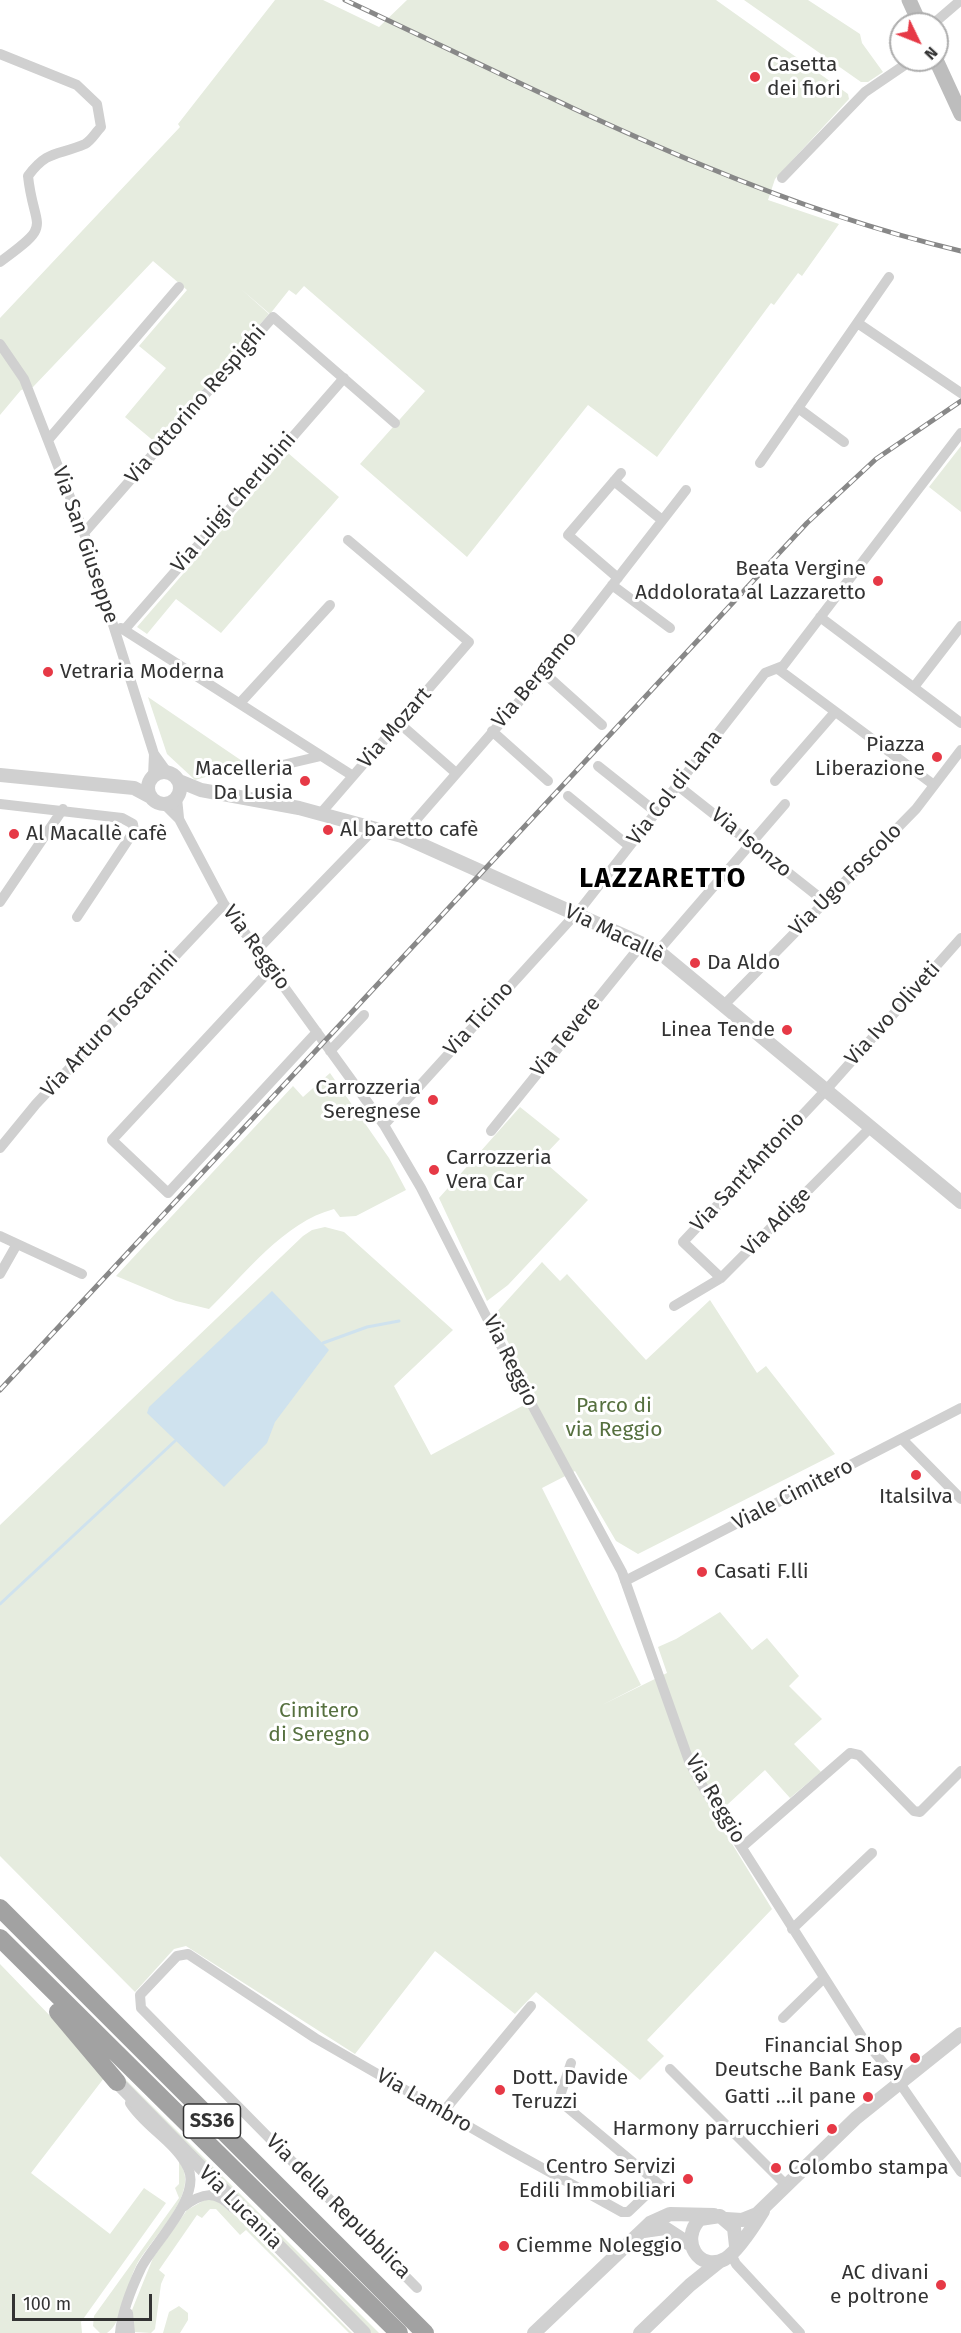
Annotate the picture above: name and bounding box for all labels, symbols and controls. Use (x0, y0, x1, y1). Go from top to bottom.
north arrow (889, 12, 949, 72)
text: N (921, 43, 942, 64)
place label: Casetta dei fiori (767, 52, 841, 102)
marker: Casetta dei fiori (748, 70, 762, 84)
street label: Via Ottorino Respighi (120, 321, 272, 489)
street label: Via Luigi Cherubini (166, 428, 302, 578)
street label: Via San Giuseppe (46, 463, 124, 627)
place label: Beata Vergine Addolorata al Lazzaretto (635, 556, 866, 606)
marker: Beata Vergine Addolorata al Lazzaretto (871, 574, 885, 588)
street label: Via Bergamo (487, 626, 583, 734)
place label: Vetraria Moderna (60, 659, 224, 685)
marker: Vetraria Moderna (41, 665, 55, 679)
street label: Via Mozart (353, 682, 437, 774)
street label: Via Col di Lana (622, 725, 728, 851)
place label: Piazza Liberazione (815, 732, 925, 782)
marker: Piazza Liberazione (930, 750, 944, 764)
place label: Macelleria Da Lusia (195, 756, 293, 806)
marker: Macelleria Da Lusia (298, 774, 312, 788)
street label: Via Isonzo (706, 803, 796, 883)
place label: Al baretto cafè (340, 817, 479, 843)
street label: Via Ugo Foscolo (785, 819, 907, 941)
place label: Al Macallè cafè (26, 821, 167, 847)
marker: Al baretto cafè (321, 823, 335, 837)
marker: Al Macallè cafè (7, 827, 21, 841)
district label: LAZZARETTO (579, 863, 747, 895)
street label: Via Macallè (560, 899, 668, 969)
street label: Via Reggio (217, 901, 295, 995)
street label: Via Arturo Toscanini (36, 947, 184, 1103)
place label: Da Aldo (707, 950, 780, 976)
marker: Da Aldo (688, 956, 702, 970)
street label: Via Ivo Oliveti (840, 957, 946, 1071)
street label: Via Ticino (439, 976, 519, 1062)
street label: Via Tevere (526, 992, 606, 1082)
place label: Linea Tende (661, 1017, 775, 1043)
marker: Linea Tende (780, 1023, 794, 1037)
place label: Carrozzeria Seregnese (315, 1075, 421, 1125)
marker: Carrozzeria Seregnese (426, 1093, 440, 1107)
street label: Via Sant'Antonio (686, 1107, 810, 1237)
place label: Carrozzeria Vera Car (446, 1145, 552, 1195)
marker: Carrozzeria Vera Car (427, 1163, 441, 1177)
street label: Via Adige (737, 1182, 817, 1262)
street label: Via Reggio (477, 1311, 543, 1411)
park label: Parco di via Reggio (565, 1393, 663, 1443)
street label: Viale Cimitero (729, 1454, 857, 1536)
marker: Italsilva (909, 1468, 923, 1482)
place label: Italsilva (879, 1484, 953, 1510)
place label: Casati F.lli (714, 1559, 809, 1585)
marker: Casati F.lli (695, 1565, 709, 1579)
park label: Cimitero di Seregno (268, 1698, 370, 1748)
street label: Via Reggio (679, 1750, 751, 1848)
place label: Financial Shop Deutsche Bank Easy (714, 2033, 903, 2083)
marker: Financial Shop Deutsche Bank Easy (908, 2051, 922, 2065)
street label: Via Lambro (372, 2063, 476, 2139)
place label: Dott. Davide Teruzzi (512, 2065, 628, 2115)
marker: Dott. Davide Teruzzi (493, 2083, 507, 2097)
place label: Gatti ...il pane (724, 2084, 856, 2110)
marker: Gatti ...il pane (861, 2090, 875, 2104)
road number: SS36 (184, 2104, 240, 2138)
place label: Harmony parrucchieri (612, 2116, 820, 2142)
marker: Harmony parrucchieri (825, 2122, 839, 2136)
street label: Via della Repubblica (260, 2129, 416, 2285)
place label: Centro Servizi Edili Immobiliari (519, 2154, 676, 2204)
place label: Colombo stampa (788, 2155, 949, 2181)
street label: Via Lucania (193, 2161, 287, 2255)
marker: Colombo stampa (769, 2161, 783, 2175)
marker: Centro Servizi Edili Immobiliari (681, 2172, 695, 2186)
place label: Ciemme Noleggio (516, 2233, 682, 2259)
marker: Ciemme Noleggio (497, 2239, 511, 2253)
place label: AC divani e poltrone (830, 2260, 929, 2310)
marker: AC divani e poltrone (934, 2278, 948, 2292)
scale bar (15, 2282, 154, 2320)
text: 100 m (23, 2293, 71, 2315)

